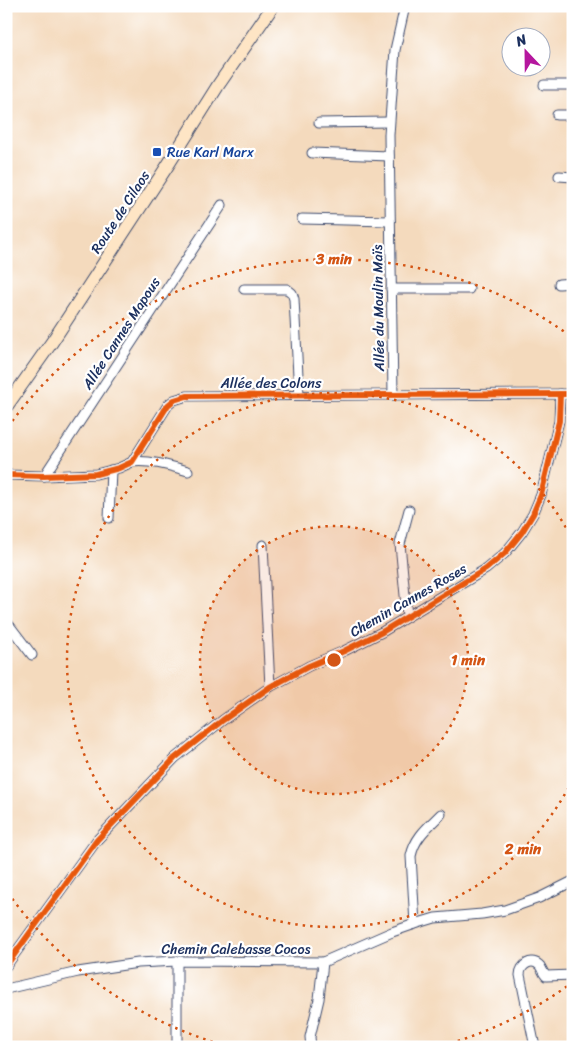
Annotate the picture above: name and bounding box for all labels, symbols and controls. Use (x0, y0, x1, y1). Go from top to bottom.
text: N (511, 27, 531, 54)
north arrow (502, 28, 552, 78)
place label: Rue Karl Marx (167, 140, 255, 165)
marker: Rue Karl Marx (151, 146, 163, 158)
street label: Route de Cilaos (84, 165, 157, 259)
street label: Allée du Moulin Maïs (365, 244, 392, 373)
text: 3 min (315, 246, 353, 272)
street label: Allée Cannes Mapous (75, 272, 168, 395)
street label: Allée des Colons (220, 371, 322, 396)
street label: Chemin Cannes Roses (345, 556, 472, 644)
text: 1 min (451, 647, 486, 673)
centre of rings (325, 651, 343, 669)
text: 2 min (504, 836, 542, 862)
street label: Chemin Calebasse Cocos (162, 937, 311, 962)

